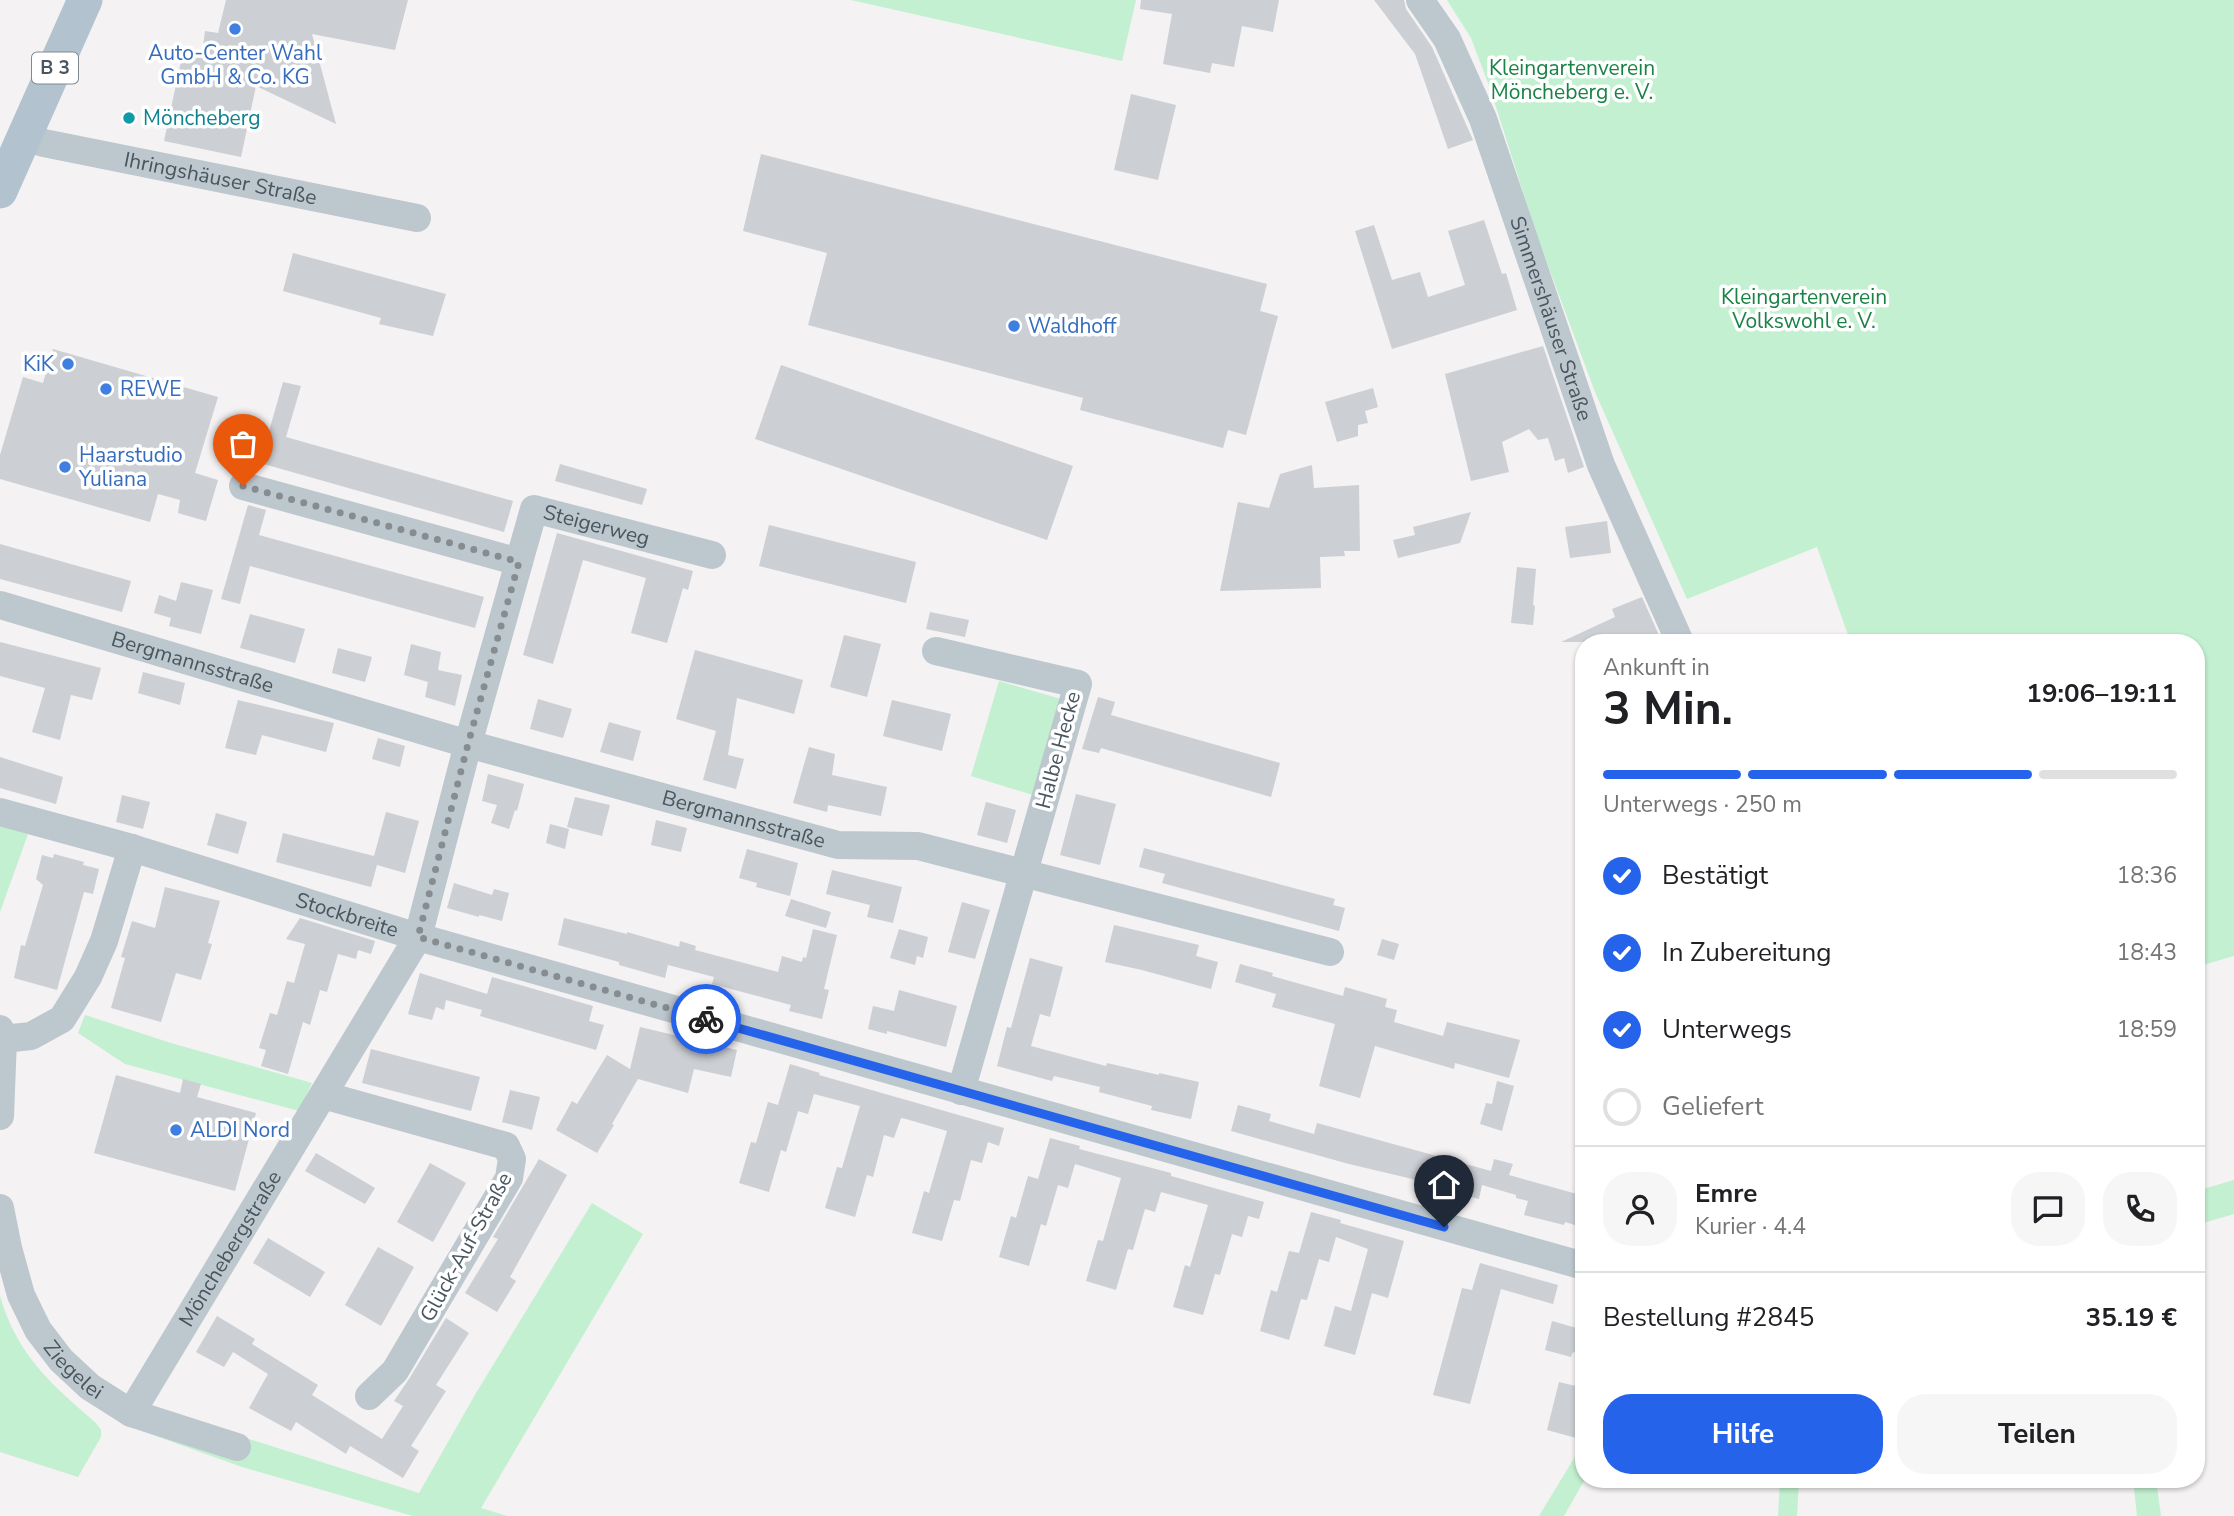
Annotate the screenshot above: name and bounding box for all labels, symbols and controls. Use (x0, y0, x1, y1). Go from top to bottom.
marker: Auto-Center Wahl GmbH & Co. KG (227, 21, 243, 37)
place label: Auto-Center Wahl GmbH & Co. KG (148, 39, 323, 91)
road number: B 3 (32, 52, 78, 83)
park label: Kleingartenverein Möncheberg e. V. (1489, 54, 1655, 106)
place label: Möncheberg (143, 104, 261, 132)
marker: Möncheberg (121, 110, 137, 126)
street label: Ihringshäuser Straße (122, 145, 319, 212)
street label: Simmershäuser Straße (1503, 213, 1599, 425)
park label: Kleingartenverein Volkswohl e. V. (1721, 283, 1887, 335)
place label: Waldhoff (1028, 312, 1118, 340)
marker: Waldhoff (1006, 318, 1022, 334)
place label: KiK (23, 350, 55, 378)
marker: KiK (60, 356, 76, 372)
place label: REWE (120, 375, 182, 403)
marker: REWE (98, 381, 114, 397)
pin (213, 414, 273, 486)
icon: bag (224, 425, 262, 463)
place label: Haarstudio Yuliana (78, 441, 183, 493)
marker: Haarstudio Yuliana (57, 459, 73, 475)
street label: Steigerweg (540, 498, 653, 552)
street label: Bergmannsstraße (108, 625, 277, 700)
text: Ankunft in (1603, 652, 1710, 683)
text: 19:06–19:11 (2026, 676, 2177, 711)
text: 3 Min. (1603, 677, 1733, 740)
street label: Halbe Hecke (1029, 688, 1087, 812)
street label: Bergmannsstraße (659, 784, 829, 855)
text: Unterwegs · 250 m (1603, 789, 1802, 820)
icon: check (1603, 857, 1641, 895)
text: Bestätigt (1662, 858, 1768, 893)
text: 18:36 (2117, 860, 2177, 891)
street label: Stockbreite (292, 886, 402, 944)
icon: check (1603, 934, 1641, 972)
text: In Zubereitung (1662, 935, 1831, 970)
text: 18:43 (2117, 937, 2177, 968)
courier (671, 984, 741, 1054)
icon: bike (687, 1000, 725, 1038)
icon: check (1603, 1011, 1641, 1049)
text: Unterwegs (1662, 1012, 1792, 1047)
text: 18:59 (2117, 1014, 2177, 1045)
text: Geliefert (1662, 1089, 1763, 1124)
place label: ALDI Nord (190, 1116, 290, 1144)
marker: ALDI Nord (168, 1122, 184, 1138)
pin (1414, 1155, 1474, 1227)
street label: Mönchebergstraße (172, 1165, 288, 1332)
icon: home (1425, 1166, 1463, 1204)
street label: Glück-Auf-Straße (413, 1167, 519, 1327)
button: person (1603, 1172, 1677, 1246)
button: chat (2011, 1172, 2085, 1246)
button: phone (2103, 1172, 2177, 1246)
text: Emre (1695, 1176, 1757, 1211)
text: Kurier · 4.4 (1695, 1211, 1806, 1242)
text: Bestellung #2845 (1603, 1300, 1814, 1335)
text: 35.19 € (2086, 1300, 2177, 1335)
street label: Ziegelei (37, 1335, 109, 1406)
button: Hilfe (1603, 1394, 1883, 1474)
button: Teilen (1897, 1394, 2177, 1474)

